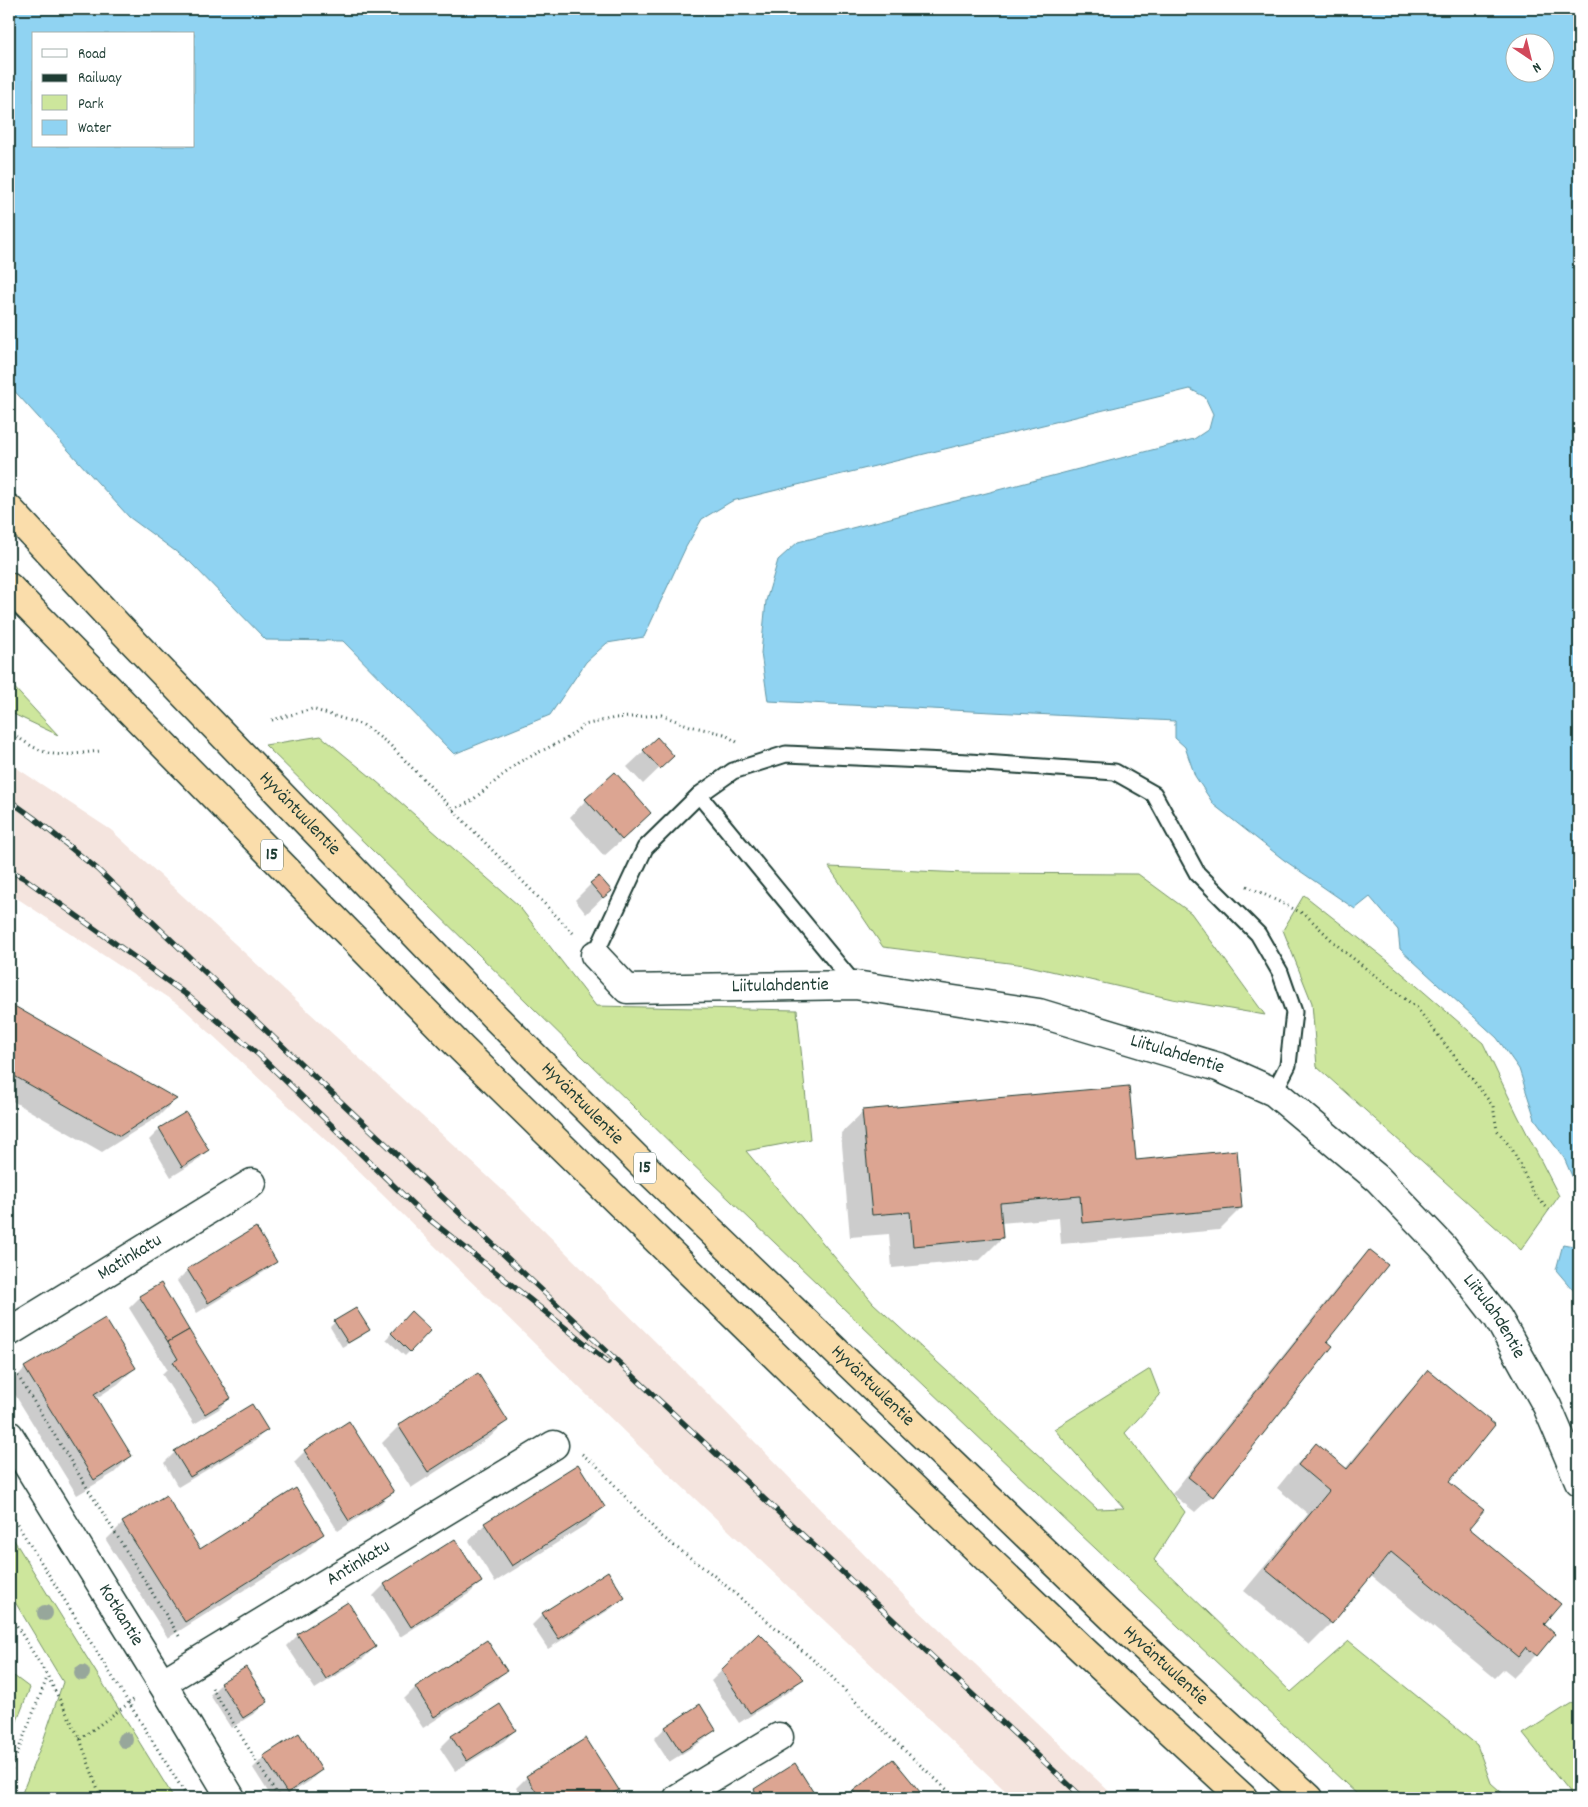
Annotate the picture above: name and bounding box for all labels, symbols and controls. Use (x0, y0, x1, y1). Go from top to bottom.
legend (32, 32, 195, 148)
north arrow (1506, 32, 1556, 82)
text: Road (78, 44, 106, 66)
text: N (1528, 57, 1545, 77)
text: Railway (78, 68, 122, 90)
text: Park (78, 94, 104, 116)
text: Water (78, 118, 112, 140)
street label: Hyväntuulentie (252, 766, 346, 862)
road number: 15 (261, 840, 283, 870)
street label: Liitulahdentie (732, 972, 829, 1001)
street label: Liitulahdentie (1127, 1028, 1229, 1082)
street label: Hyväntuulentie (534, 1056, 630, 1152)
road number: 15 (634, 1152, 656, 1184)
street label: Matinkatu (93, 1228, 167, 1288)
street label: Liitulahdentie (1455, 1269, 1532, 1364)
street label: Hyväntuulentie (824, 1339, 920, 1433)
street label: Antinkatu (322, 1534, 396, 1593)
street label: Kotkantie (91, 1579, 150, 1652)
street label: Hyväntuulentie (1116, 1620, 1214, 1712)

